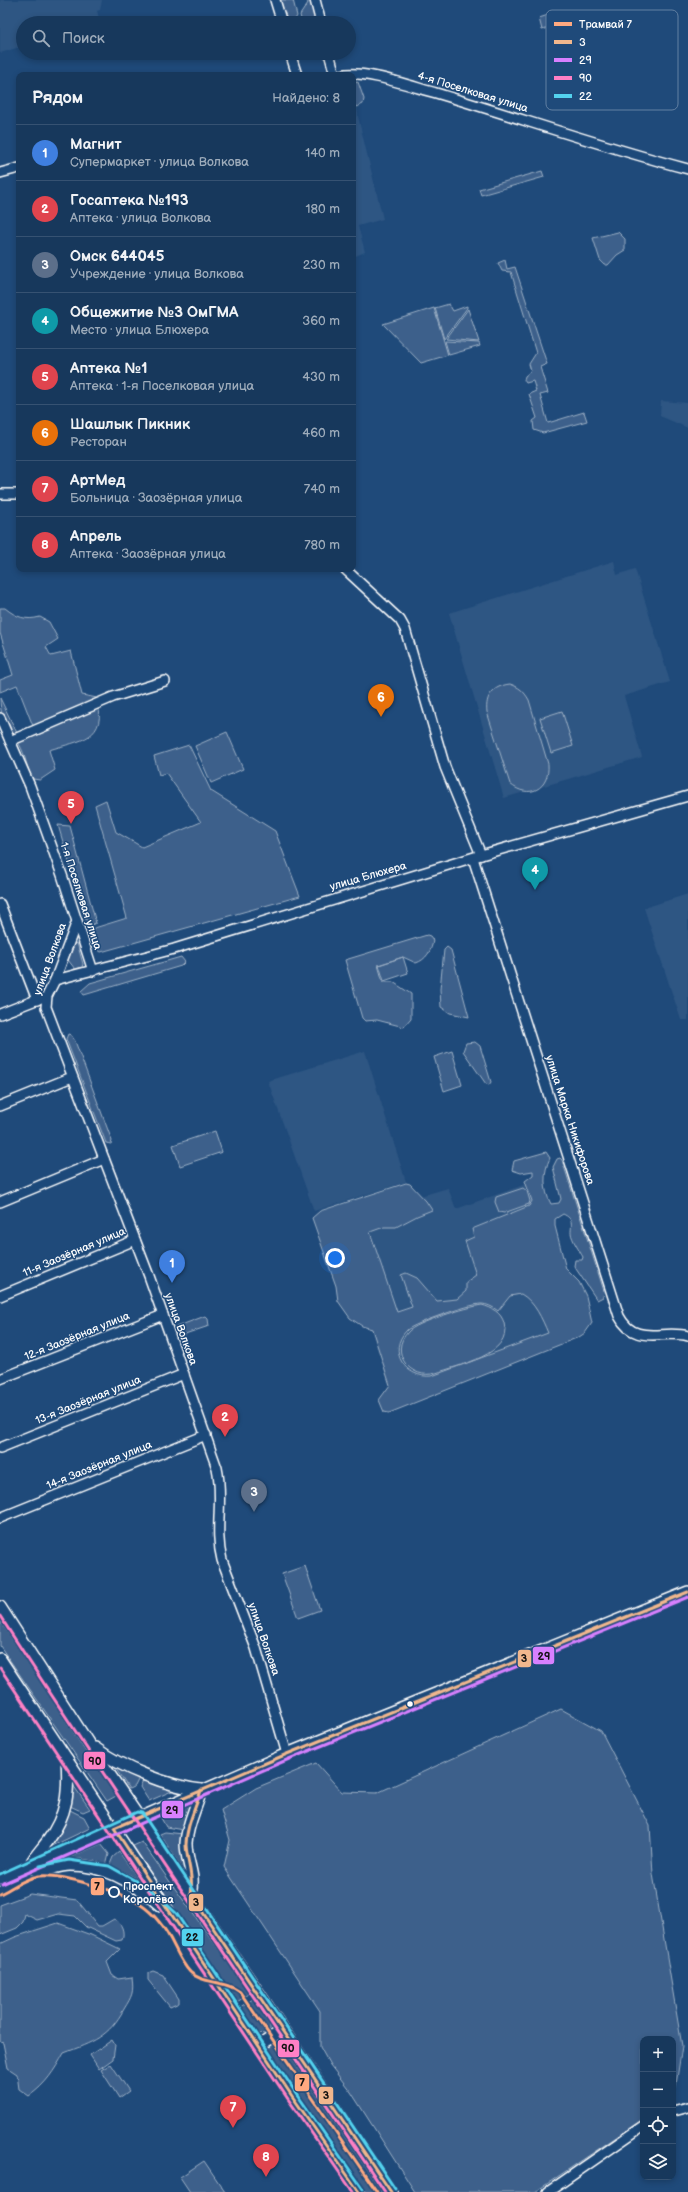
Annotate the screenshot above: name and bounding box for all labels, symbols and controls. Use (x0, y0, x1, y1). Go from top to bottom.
legend (546, 10, 678, 110)
search box (16, 16, 356, 60)
text: Трамвай 7 (579, 18, 633, 31)
icon: search (30, 27, 52, 49)
text: Поиск (62, 29, 105, 48)
text: 3 (579, 36, 586, 49)
text: 29 (579, 54, 592, 67)
street label: 4-я Поселковая улица (416, 69, 530, 115)
text: 90 (579, 72, 592, 85)
text: Рядом (32, 88, 83, 108)
text: Найдено: 8 (272, 90, 340, 106)
text: 22 (579, 90, 592, 103)
text: Магнит (70, 135, 122, 154)
text: 1 (42, 145, 48, 161)
text: 140 m (305, 145, 340, 161)
text: Супермаркет · улица Волкова (70, 154, 249, 170)
text: Госаптека №193 (70, 191, 189, 210)
text: 2 (41, 201, 49, 217)
text: 180 m (305, 201, 340, 217)
text: Аптека · улица Волкова (70, 210, 211, 226)
text: Омск 644045 (70, 247, 164, 266)
text: 3 (41, 257, 49, 273)
text: 230 m (303, 257, 340, 273)
text: Учреждение · улица Волкова (70, 266, 244, 282)
text: Общежитие №3 ОмГМА (70, 303, 238, 322)
text: 4 (41, 313, 49, 329)
text: 360 m (302, 313, 340, 329)
text: Место · улица Блюхера (70, 322, 209, 338)
text: Аптека №1 (70, 359, 147, 378)
text: 5 (41, 369, 49, 385)
text: 430 m (302, 369, 340, 385)
text: Аптека · 1-я Поселковая улица (70, 378, 254, 394)
text: Шашлык Пикник (70, 415, 190, 434)
text: 6 (41, 425, 49, 441)
text: 460 m (302, 425, 340, 441)
text: Ресторан (70, 434, 127, 450)
text: АртМед (70, 471, 125, 490)
text: 7 (41, 481, 49, 497)
text: 740 m (304, 481, 340, 497)
text: Больница · Заозёрная улица (70, 490, 242, 506)
text: Апрель (70, 527, 121, 546)
text: 8 (41, 537, 49, 553)
text: 780 m (304, 537, 340, 553)
text: Аптека · Заозёрная улица (70, 546, 226, 562)
pin: 6 (368, 684, 394, 717)
pin: 5 (58, 791, 84, 824)
street label: 1-я Поселковая улица (57, 841, 105, 952)
pin: 4 (522, 857, 548, 890)
street label: улица Блюхера (328, 859, 408, 893)
street label: улица Волкова (31, 921, 69, 997)
street label: улица Марка Никифорова (543, 1053, 597, 1187)
street label: 11-я Заозёрная улица (21, 1224, 128, 1279)
your location (325, 1248, 345, 1268)
pin: 1 (159, 1250, 185, 1283)
street label: улица Волкова (162, 1291, 200, 1367)
street label: 12-я Заозёрная улица (23, 1309, 132, 1363)
street label: 13-я Заозёрная улица (33, 1373, 143, 1427)
pin: 2 (212, 1404, 238, 1437)
street label: 14-я Заозёрная улица (44, 1438, 154, 1492)
pin: 3 (241, 1479, 267, 1512)
street label: улица Волкова (245, 1601, 283, 1677)
line badge: 29 (532, 1646, 555, 1665)
line badge: 3 (517, 1649, 532, 1668)
text: 29 (537, 1650, 551, 1663)
text: 3 (521, 1652, 528, 1665)
unlabelled marker (405, 1699, 415, 1709)
line badge: 90 (83, 1751, 106, 1770)
text: 90 (88, 1755, 102, 1768)
line badge: 29 (161, 1800, 184, 1819)
text: 29 (165, 1804, 179, 1817)
line badge: 7 (90, 1877, 105, 1896)
text: 7 (94, 1880, 100, 1893)
place label: Проспект Королёва (123, 1880, 174, 1906)
marker: Проспект Королёва (108, 1886, 120, 1898)
line badge: 3 (188, 1893, 204, 1912)
text: 3 (193, 1896, 200, 1909)
line badge: 22 (181, 1928, 204, 1947)
text: 22 (185, 1931, 199, 1944)
map controls (640, 2036, 676, 2180)
button: + (640, 2036, 676, 2072)
line badge: 90 (277, 2039, 300, 2058)
text: 90 (281, 2042, 295, 2055)
button: − (640, 2072, 676, 2108)
line badge: 7 (294, 2073, 310, 2092)
text: 7 (299, 2076, 305, 2089)
line badge: 3 (318, 2086, 334, 2105)
text: 3 (323, 2089, 330, 2102)
pin: 7 (220, 2095, 246, 2128)
button: locate (640, 2108, 676, 2144)
pin: 8 (253, 2144, 279, 2177)
button: layers (640, 2144, 676, 2180)

